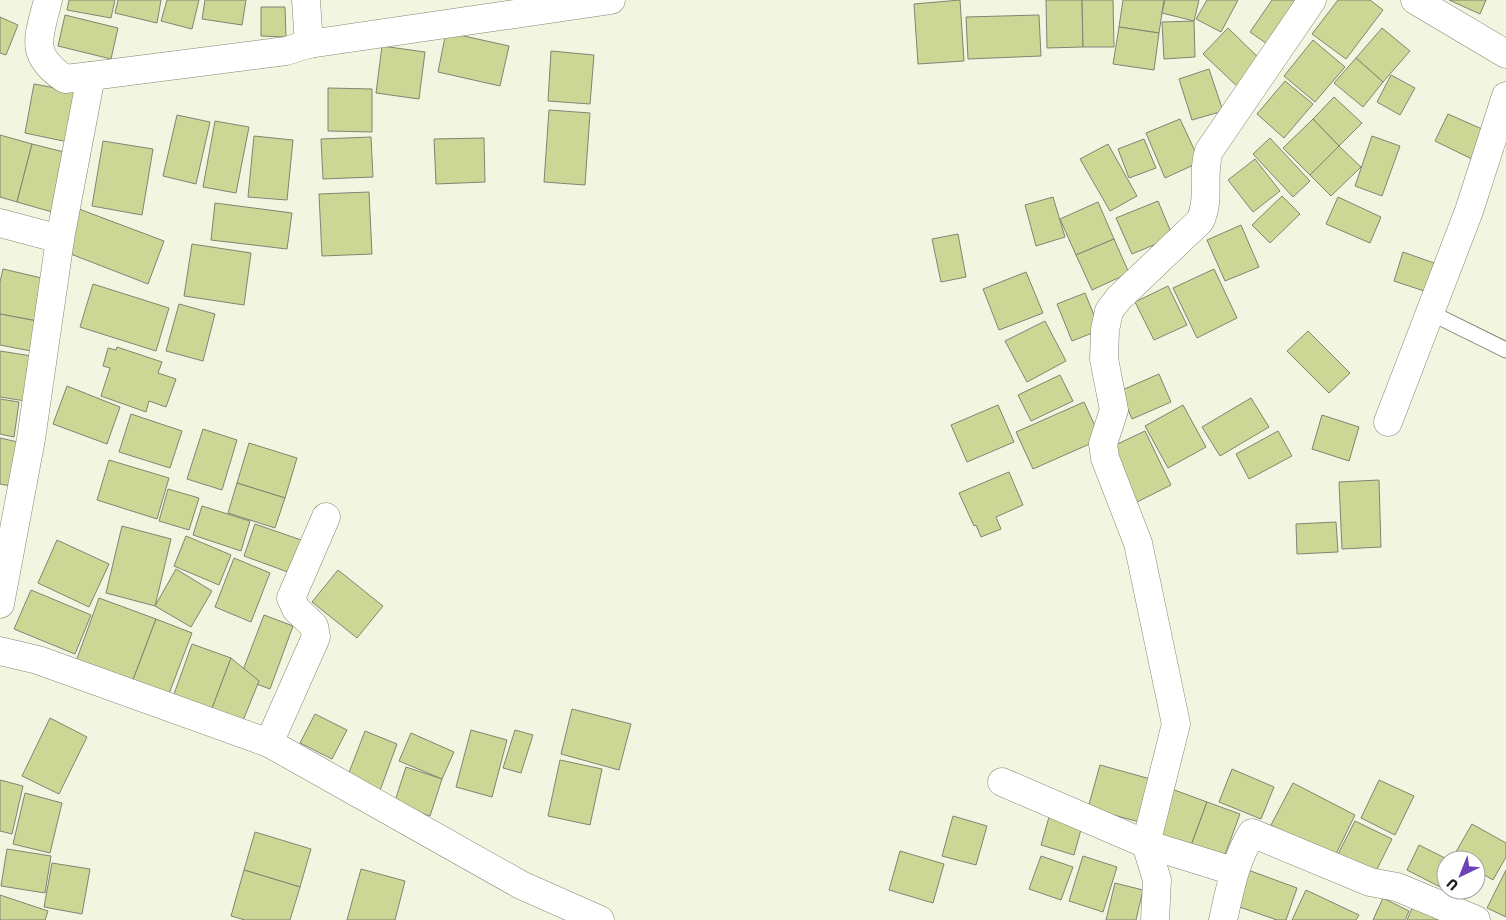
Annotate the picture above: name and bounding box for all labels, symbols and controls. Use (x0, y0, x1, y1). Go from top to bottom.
north arrow (1436, 850, 1486, 900)
text: U (1442, 874, 1463, 895)

